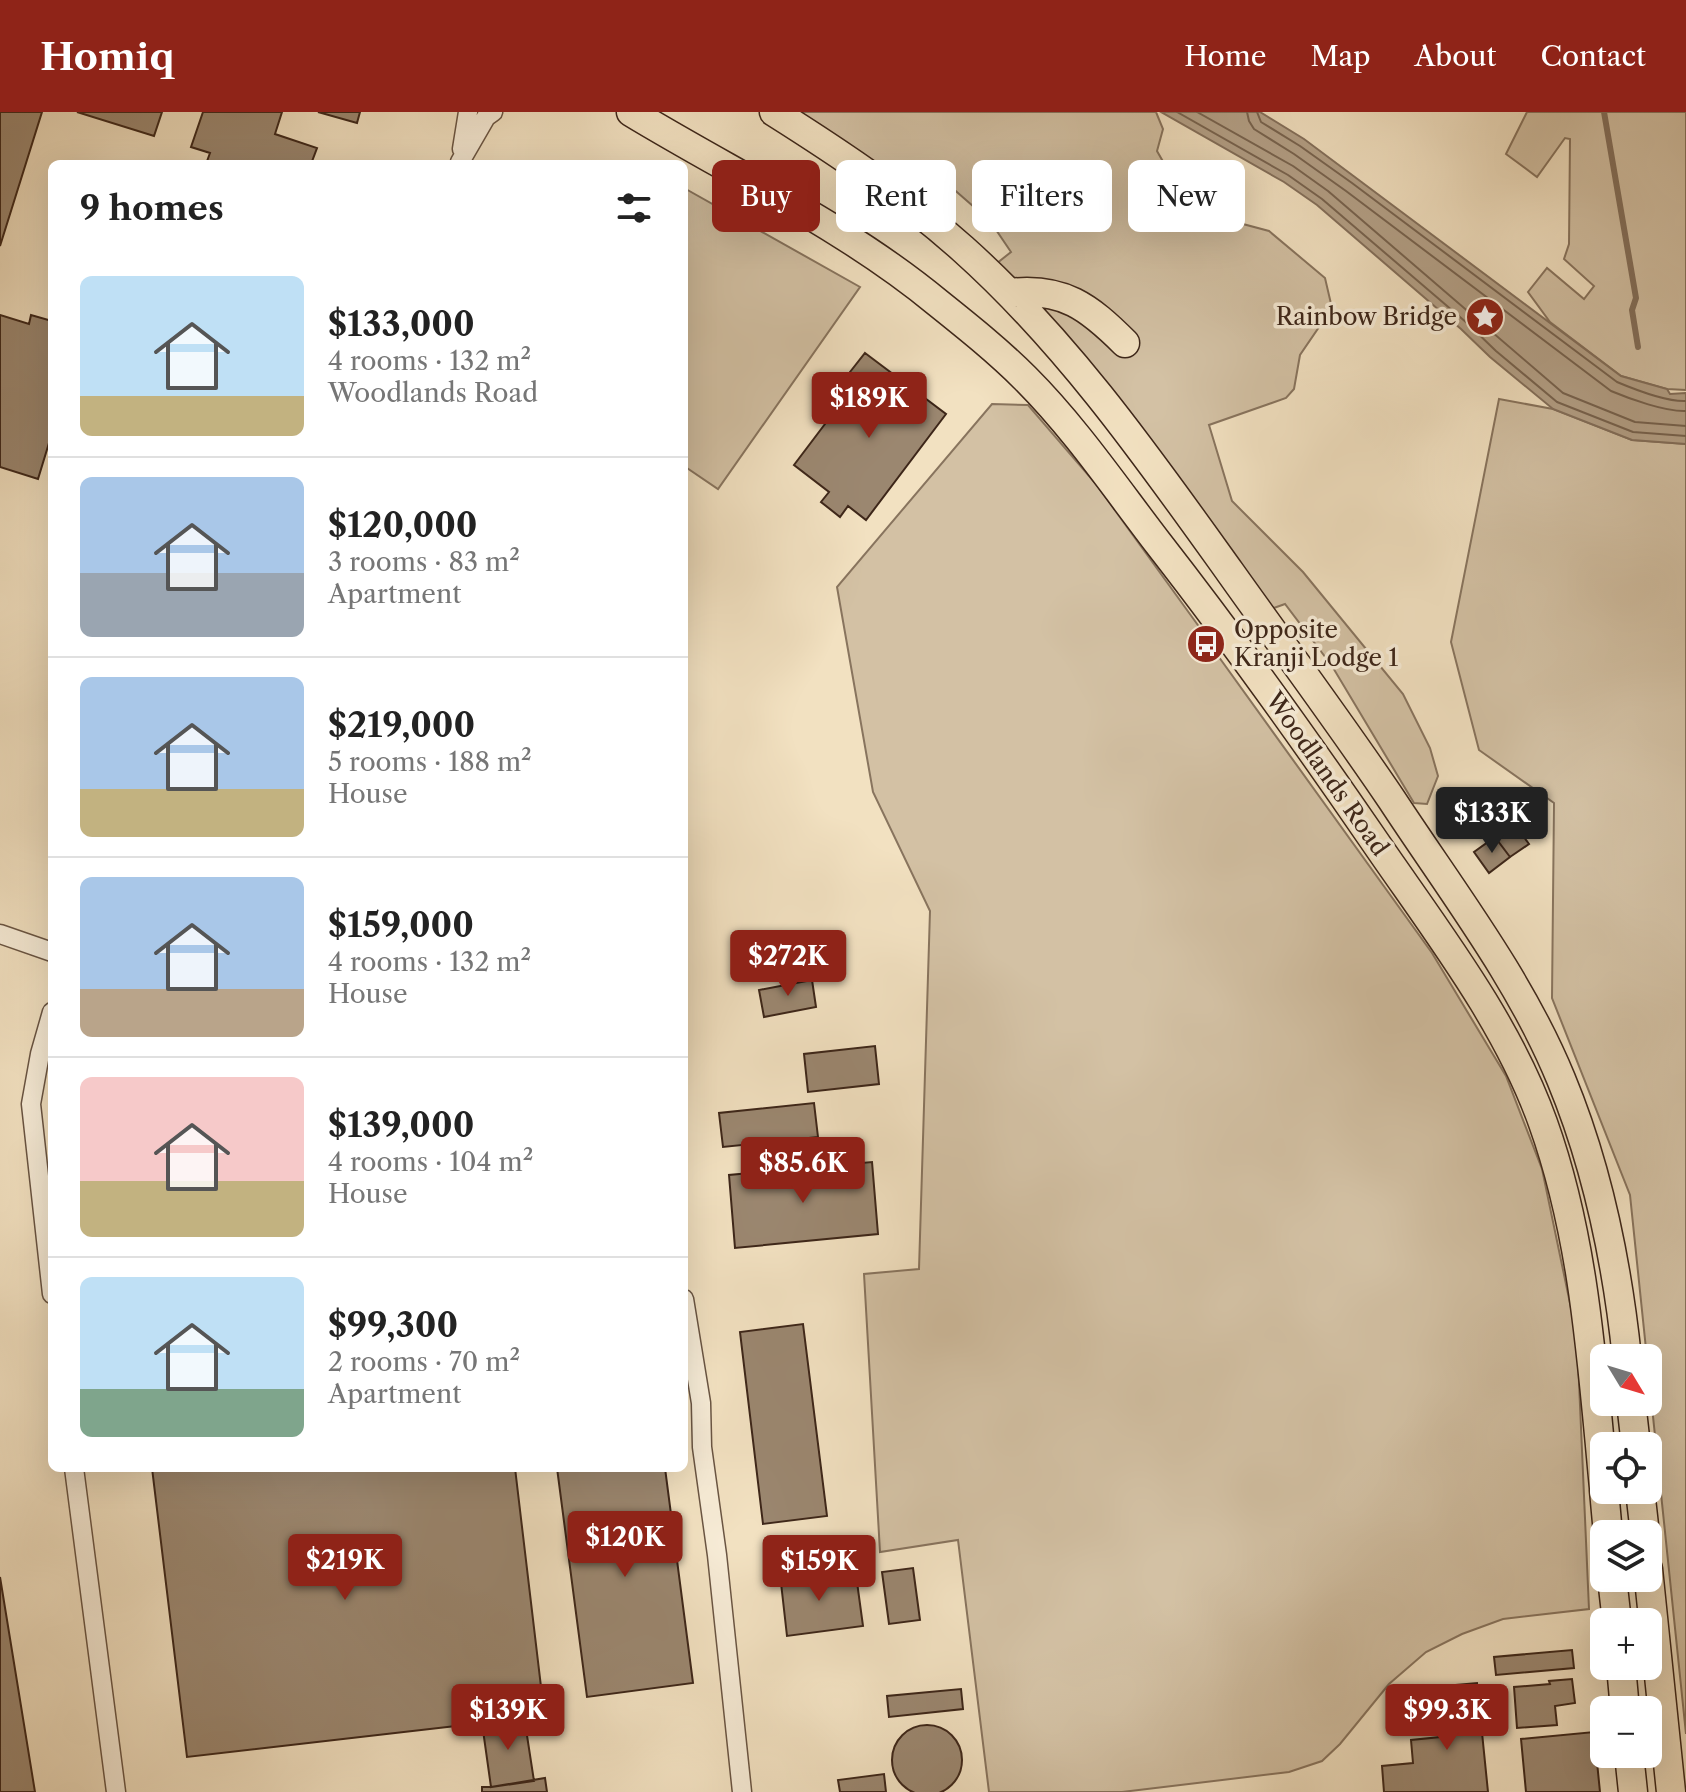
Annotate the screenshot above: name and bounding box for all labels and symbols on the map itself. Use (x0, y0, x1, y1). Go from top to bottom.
place icon: Rainbow Bridge (1464, 296, 1506, 338)
place label: Rainbow Bridge (1276, 302, 1457, 331)
pin: $189K (813, 372, 925, 440)
place label: Opposite Kranji Lodge 1 (1234, 615, 1398, 672)
bus stop icon: Opposite Kranji Lodge 1 (1185, 623, 1227, 665)
street label: Woodlands Road (1259, 685, 1395, 862)
pin: $133K (1436, 787, 1548, 855)
pin: $272K (732, 930, 844, 998)
pin: $85.6K (738, 1137, 868, 1205)
north arrow (1590, 1344, 1662, 1416)
pin: $120K (569, 1511, 681, 1579)
pin: $219K (289, 1534, 401, 1602)
pin: $159K (763, 1535, 875, 1603)
pin: $139K (452, 1684, 564, 1752)
pin: $99.3K (1382, 1684, 1512, 1752)

